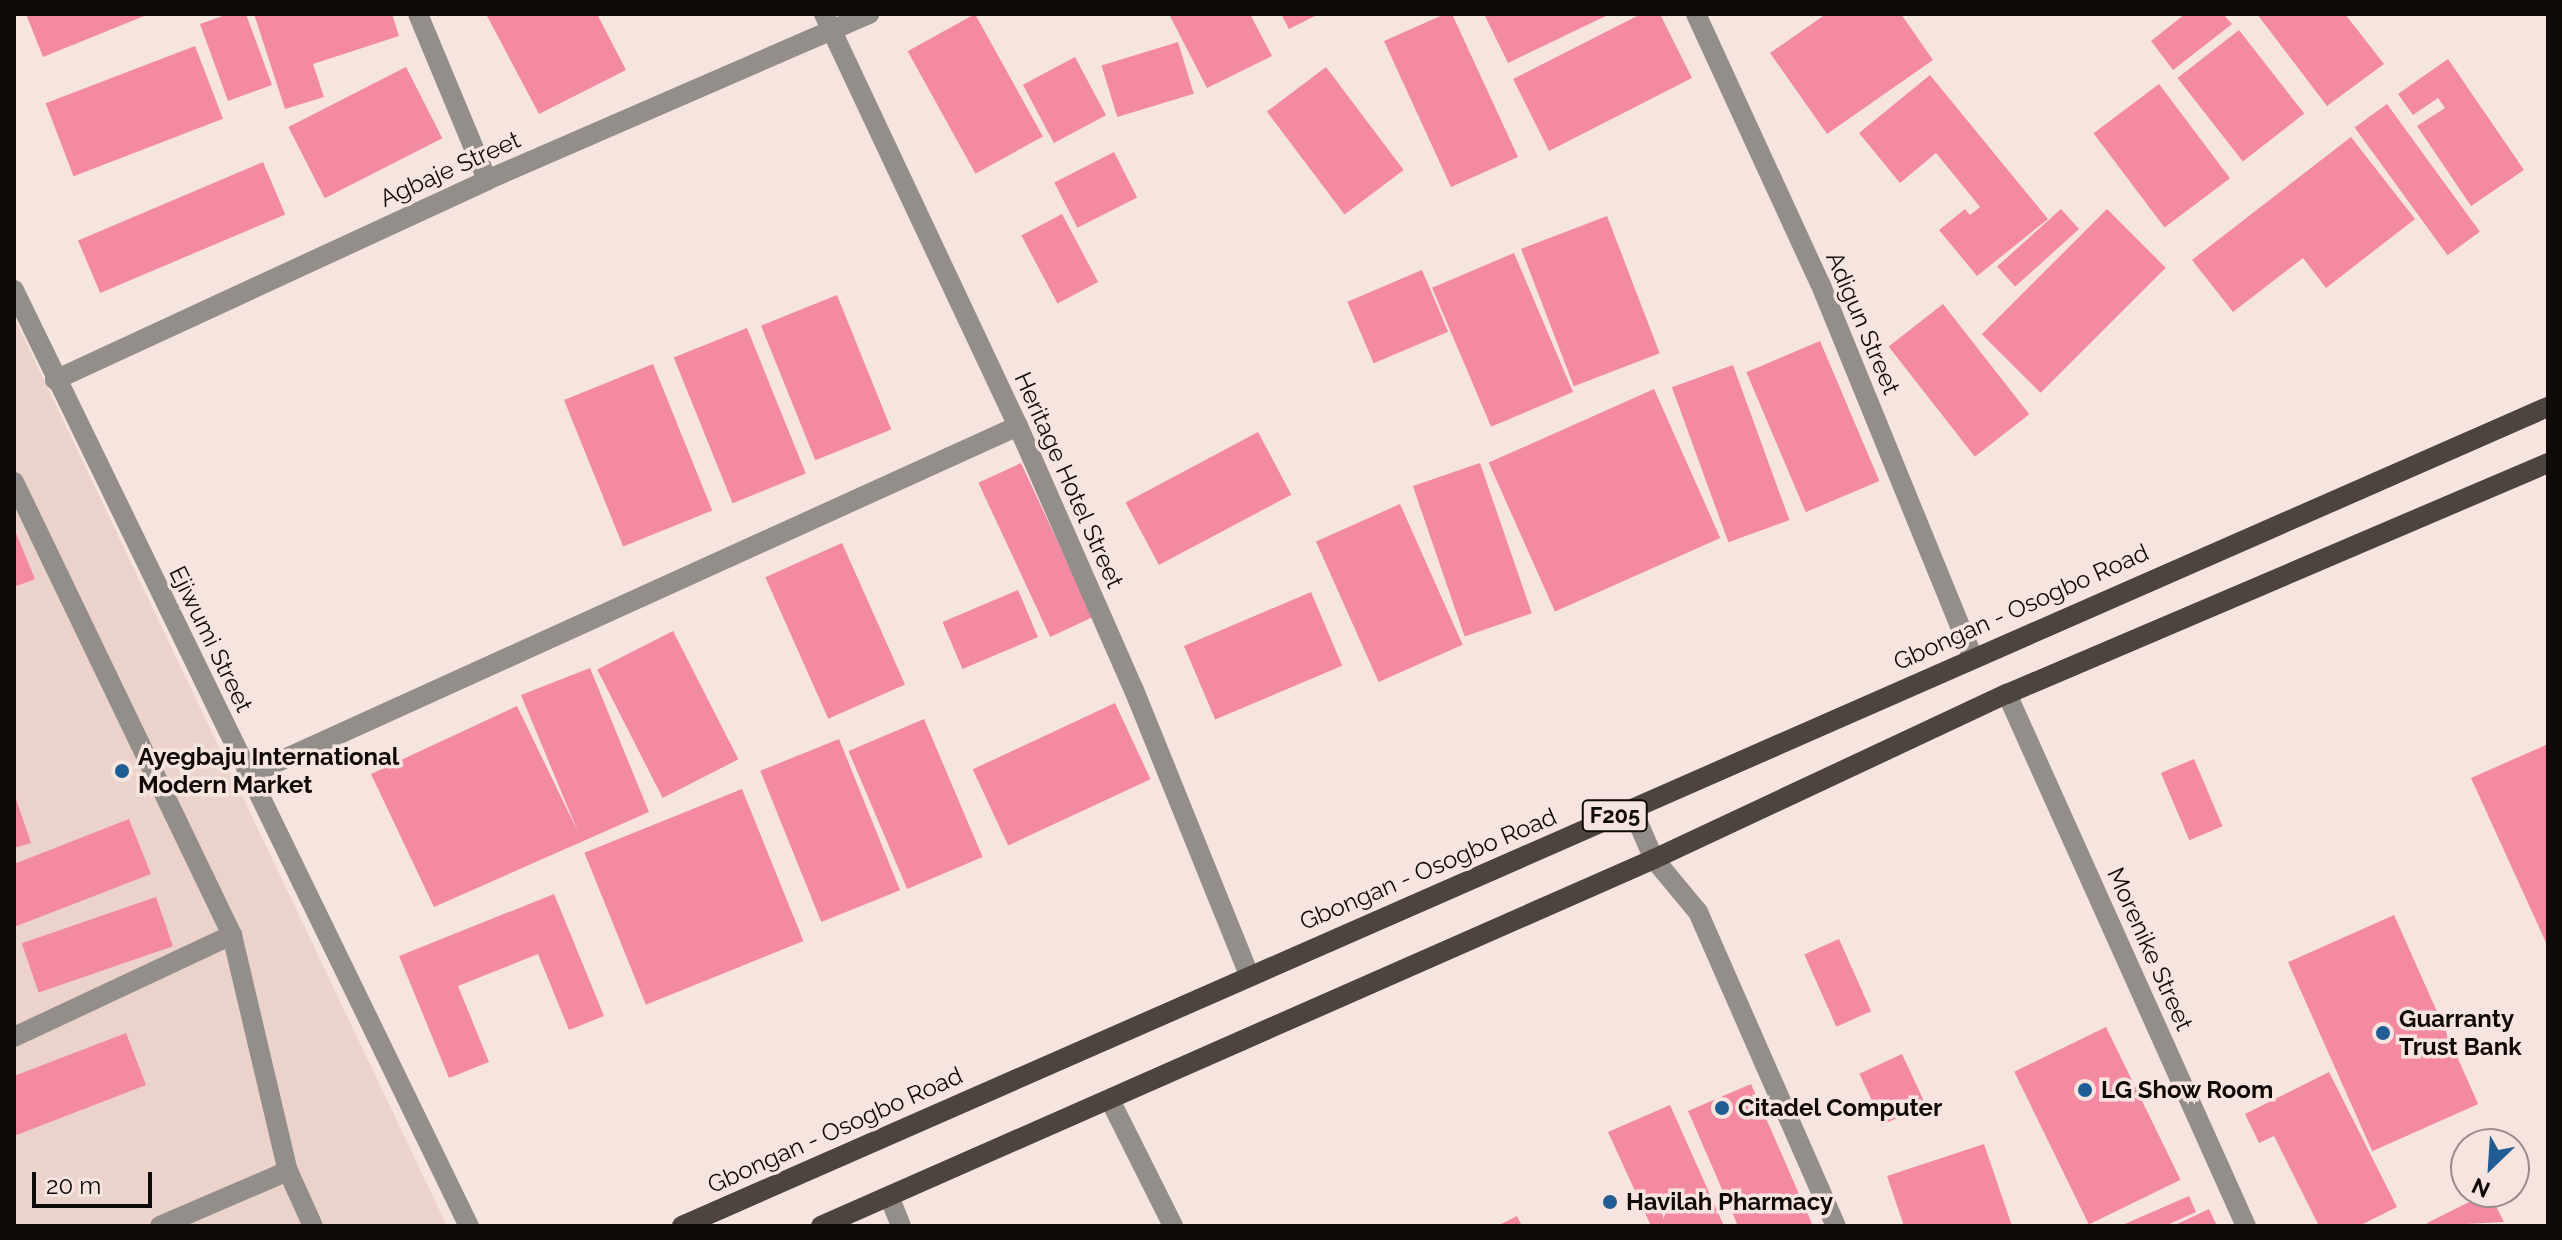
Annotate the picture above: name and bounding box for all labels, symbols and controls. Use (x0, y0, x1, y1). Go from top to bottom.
street label: Agbaje Street (375, 125, 525, 213)
street label: Adigun Street (1820, 248, 1906, 398)
street label: Heritage Hotel Street (1008, 367, 1130, 593)
street label: Gbongan - Osogbo Road (1889, 538, 2153, 676)
street label: Ejiwumi Street (163, 561, 259, 717)
place label: Ayegbaju International Modern Market (138, 743, 399, 799)
marker: Ayegbaju International Modern Market (113, 762, 131, 780)
road number: F205 (1581, 798, 1649, 834)
street label: Gbongan - Osogbo Road (1295, 802, 1561, 936)
street label: Morenike Street (2101, 863, 2199, 1035)
place label: Guarranty Trust Bank (2399, 1005, 2522, 1061)
marker: Guarranty Trust Bank (2374, 1024, 2392, 1042)
street label: Gbongan - Osogbo Road (703, 1061, 967, 1199)
place label: LG Show Room (2101, 1076, 2274, 1104)
marker: LG Show Room (2076, 1081, 2094, 1099)
place label: Citadel Computer (1738, 1094, 1943, 1122)
marker: Citadel Computer (1713, 1099, 1731, 1117)
north arrow (2450, 1128, 2530, 1208)
scale bar (36, 1156, 156, 1206)
text: 20 m (46, 1171, 101, 1200)
text: N (2468, 1173, 2494, 1203)
place label: Havilah Pharmacy (1626, 1188, 1833, 1216)
marker: Havilah Pharmacy (1601, 1193, 1619, 1211)

